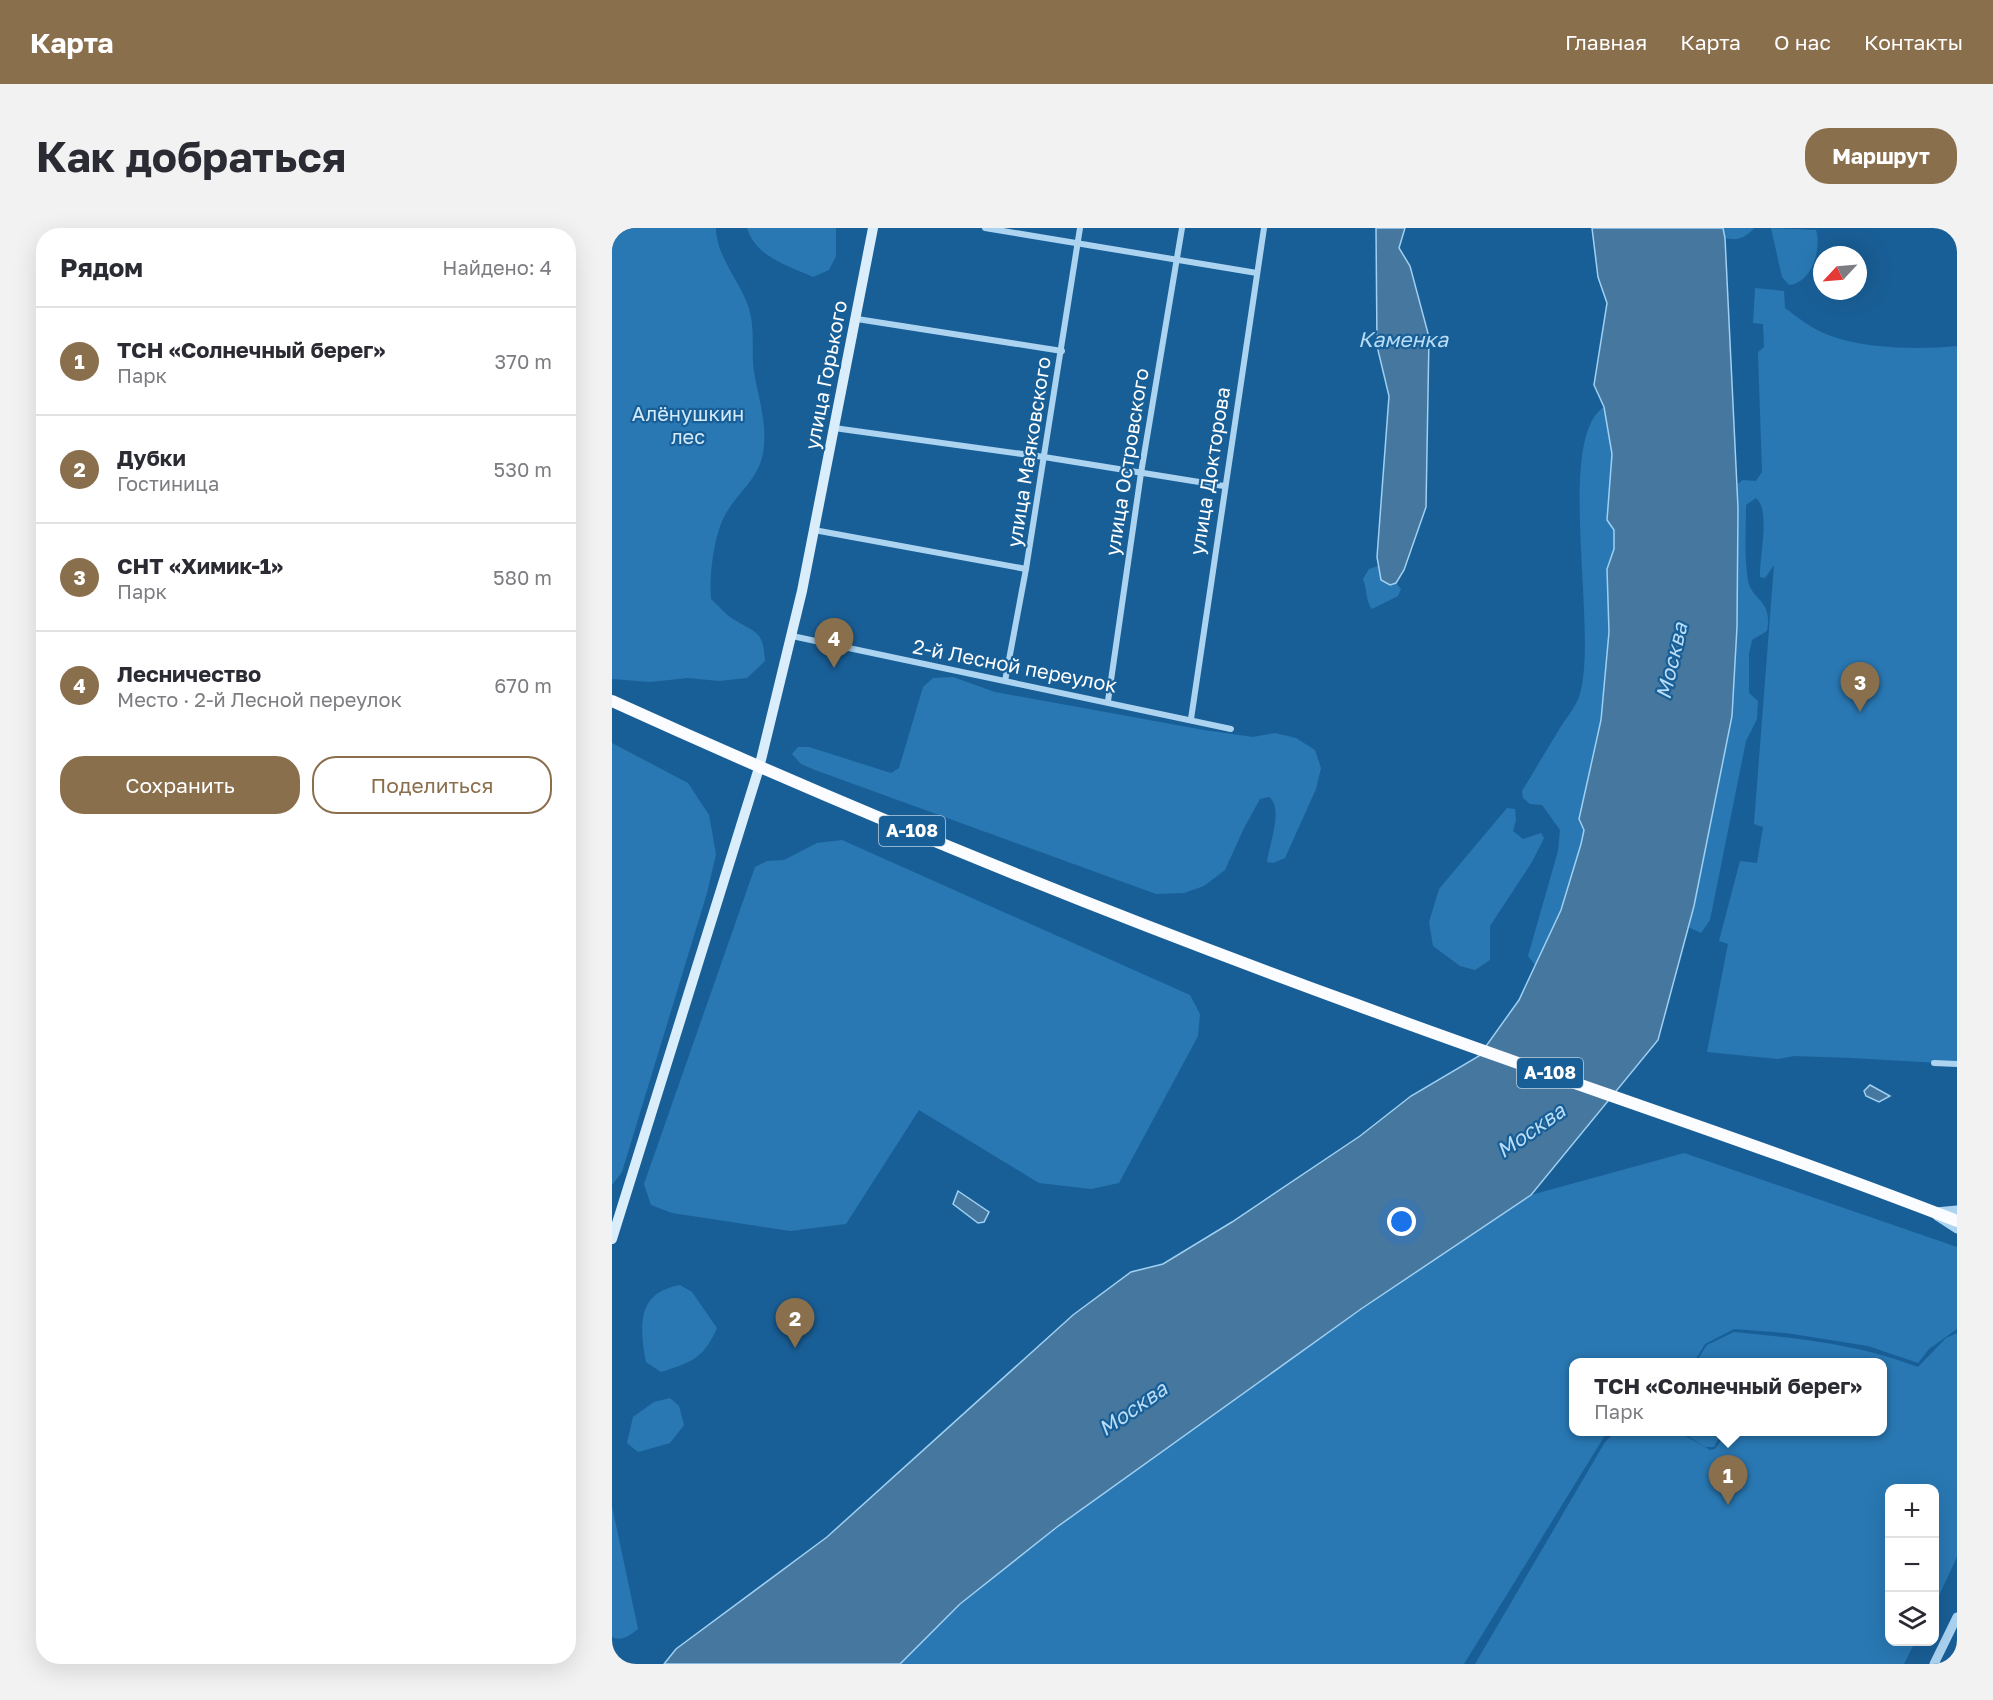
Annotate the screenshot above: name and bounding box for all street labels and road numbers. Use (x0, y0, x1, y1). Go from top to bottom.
street label: улица Горького (799, 298, 851, 451)
street label: улица Маяковского (1001, 355, 1055, 549)
street label: улица Островского (1099, 366, 1153, 557)
street label: улица Докторова (1184, 385, 1234, 557)
street label: 2-й Лесной переулок (911, 633, 1119, 697)
road number: А-108 (879, 816, 945, 846)
road number: А-108 (1517, 1058, 1583, 1088)

